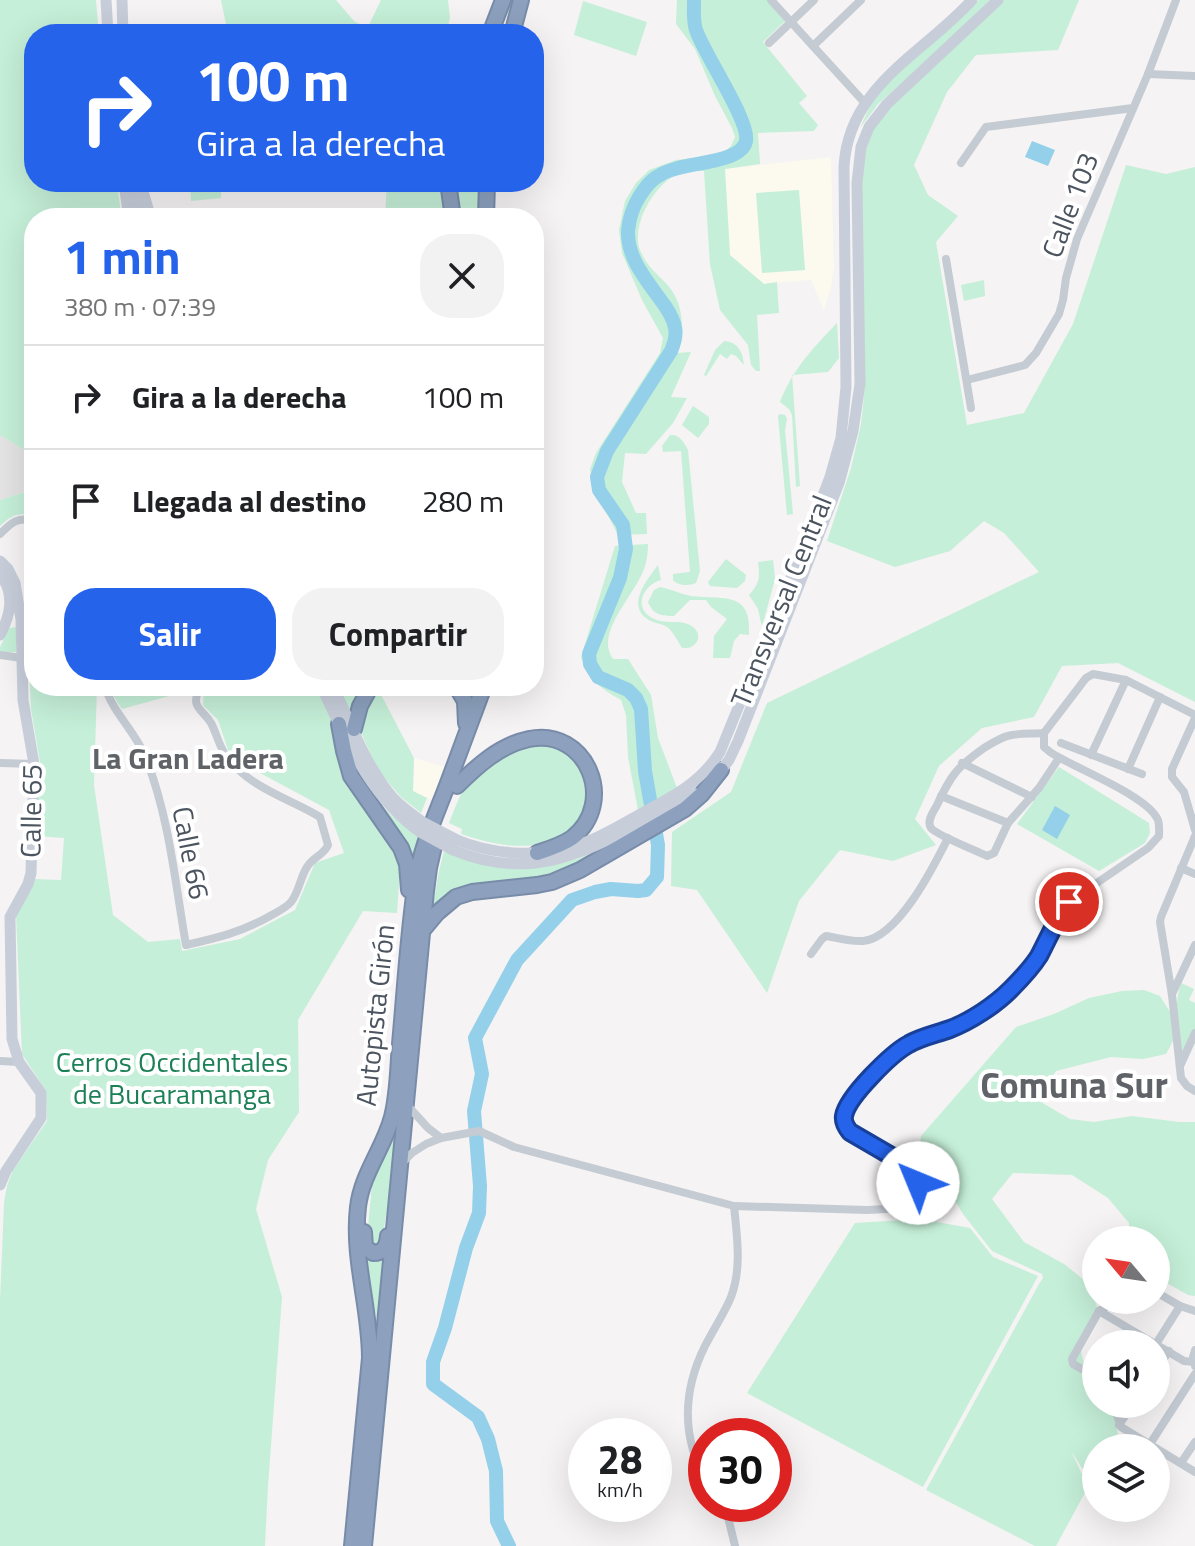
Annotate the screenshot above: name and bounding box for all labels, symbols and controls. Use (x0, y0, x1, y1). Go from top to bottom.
text: 100 m (196, 38, 349, 123)
icon: right (64, 56, 168, 160)
text: Gira a la derecha (196, 115, 445, 170)
street label: Calle 103 (1030, 146, 1109, 264)
text: 1 min (64, 220, 181, 293)
button: close (420, 234, 504, 318)
text: 380 m · 07:39 (64, 287, 216, 326)
text: Gira a la derecha (132, 374, 347, 420)
text: 100 m (422, 374, 504, 420)
icon: right (64, 375, 108, 419)
text: Llegada al destino (132, 478, 366, 524)
text: 280 m (422, 478, 504, 524)
icon: arrive (64, 479, 108, 523)
street label: Transversal Central (719, 489, 843, 713)
button: Salir (64, 588, 276, 680)
button: Compartir (292, 588, 504, 680)
district label: La Gran Ladera (92, 735, 284, 781)
street label: Calle 65 (8, 764, 53, 858)
street label: Calle 66 (161, 803, 222, 903)
pin (1035, 868, 1103, 936)
icon: arrive (1047, 880, 1091, 924)
street label: Autopista Girón (344, 922, 405, 1108)
park label: Cerros Occidentales de Bucaramanga (56, 1040, 288, 1115)
district label: Comuna Sur (980, 1057, 1168, 1112)
position arrow (876, 1141, 960, 1225)
north arrow (1082, 1226, 1170, 1314)
map controls (1082, 1226, 1170, 1522)
button: sound (1082, 1330, 1170, 1418)
speed limit sign: 30 (688, 1418, 792, 1522)
text: 28 (598, 1429, 642, 1490)
button: layers (1082, 1434, 1170, 1522)
text: km/h (597, 1474, 643, 1505)

